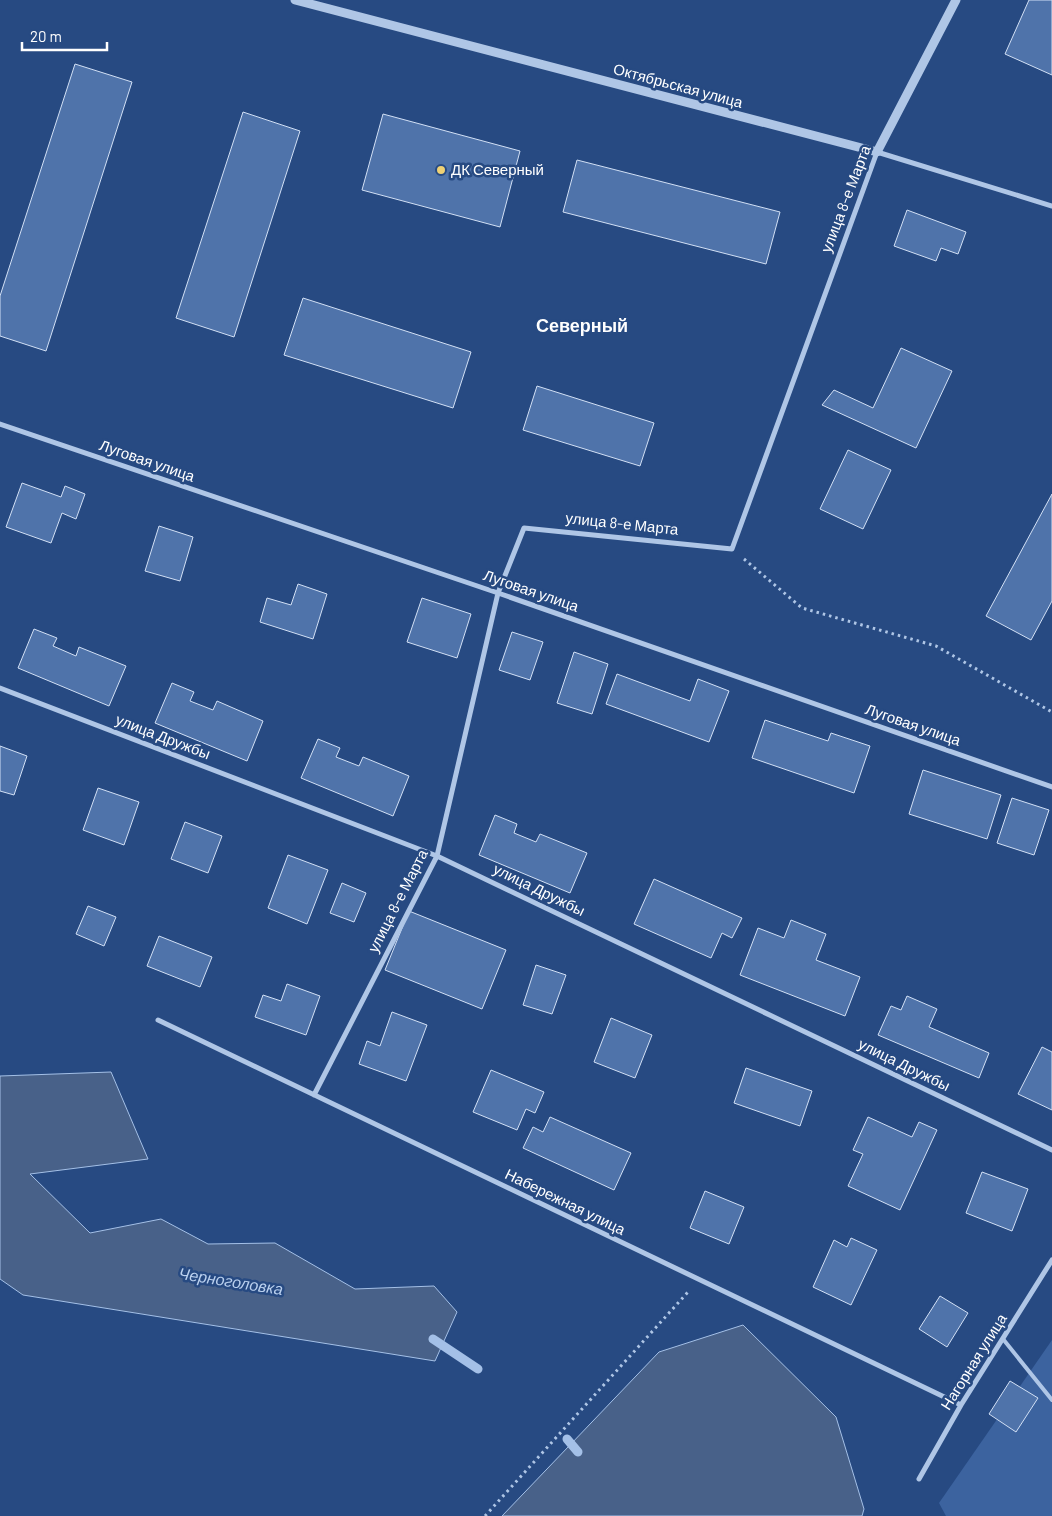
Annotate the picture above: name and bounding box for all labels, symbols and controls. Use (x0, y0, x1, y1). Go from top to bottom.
scale bar (22, 20, 108, 52)
text: 20 m (30, 27, 62, 45)
street label: Октябрьская улица (612, 59, 746, 111)
street label: улица 8-е Марта (816, 142, 874, 255)
place label: ДК Северный (451, 160, 544, 178)
marker: ДК Северный (435, 164, 447, 176)
district label: Северный (536, 314, 628, 336)
street label: Луговая улица (97, 435, 198, 485)
street label: улица 8-е Марта (565, 508, 680, 538)
street label: Луговая улица (481, 565, 582, 615)
street label: Луговая улица (863, 699, 964, 749)
street label: улица Дружбы (114, 710, 213, 762)
street label: улица 8-е Марта (363, 845, 431, 955)
street label: улица Дружбы (491, 859, 588, 919)
street label: улица Дружбы (856, 1034, 953, 1094)
street label: Набережная улица (502, 1164, 629, 1238)
water label: Черноголовка (178, 1263, 285, 1298)
street label: Нагорная улица (936, 1310, 1010, 1413)

